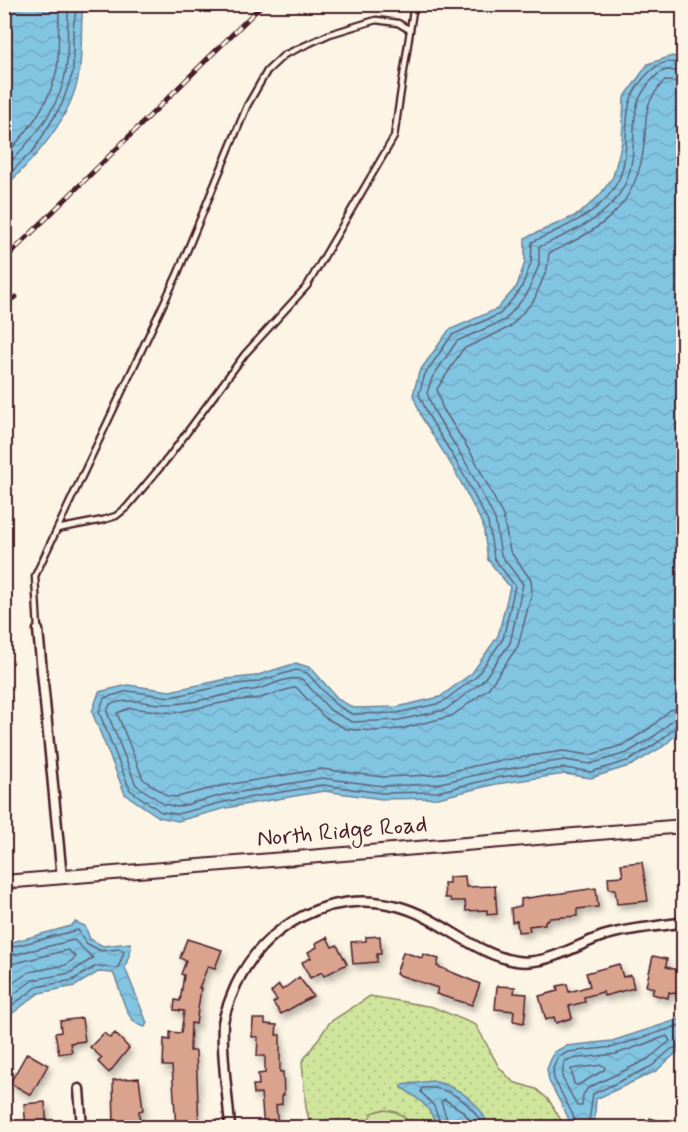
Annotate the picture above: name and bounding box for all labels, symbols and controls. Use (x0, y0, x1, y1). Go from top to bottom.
street label: North Ridge Road (255, 809, 429, 857)

